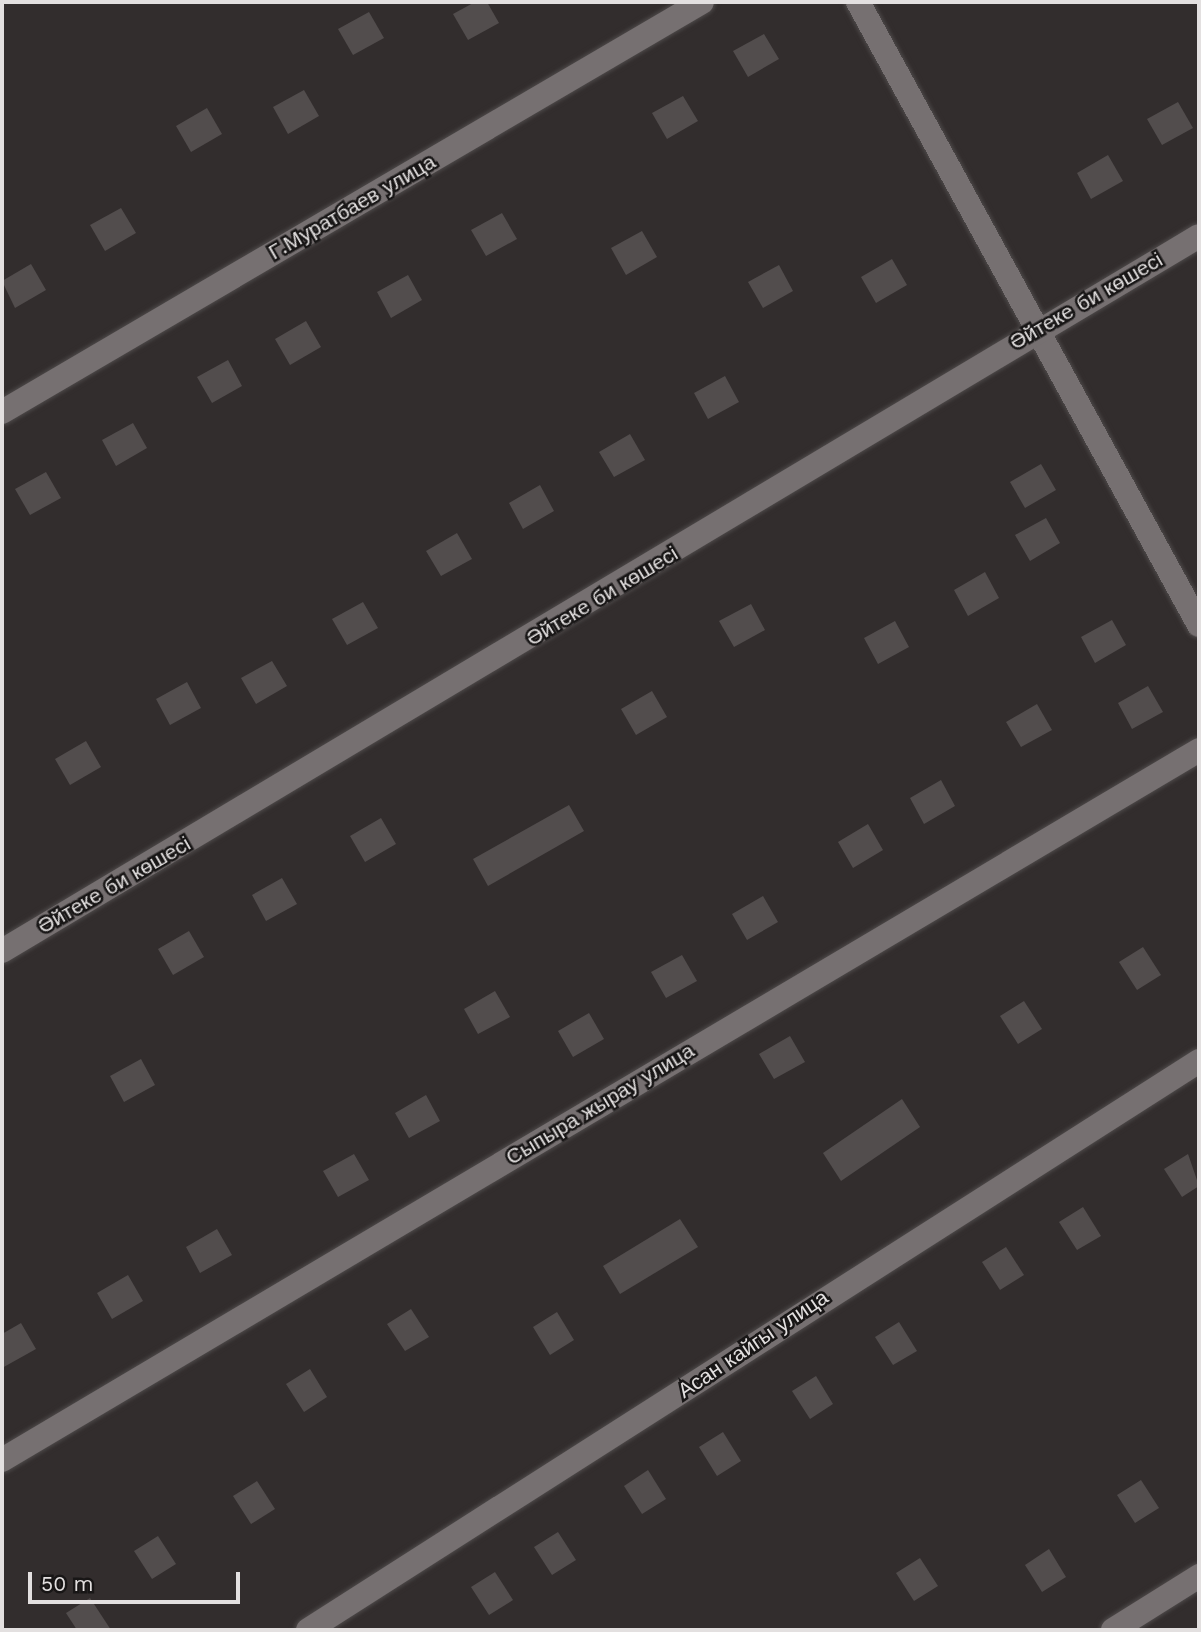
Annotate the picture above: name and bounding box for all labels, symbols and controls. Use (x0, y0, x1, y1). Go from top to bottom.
street label: Г.Муратбаев улица (264, 149, 440, 265)
street label: Әйтеке би көшесі (1005, 247, 1167, 355)
street label: Әйтеке би көшесі (522, 541, 682, 651)
street label: Әйтеке би көшесі (33, 831, 195, 939)
street label: Сыпыра жырау улица (501, 1038, 699, 1170)
street label: Асан кайгы улица (673, 1284, 833, 1404)
scale bar (32, 1558, 243, 1602)
text: 50 m (41, 1571, 93, 1596)

